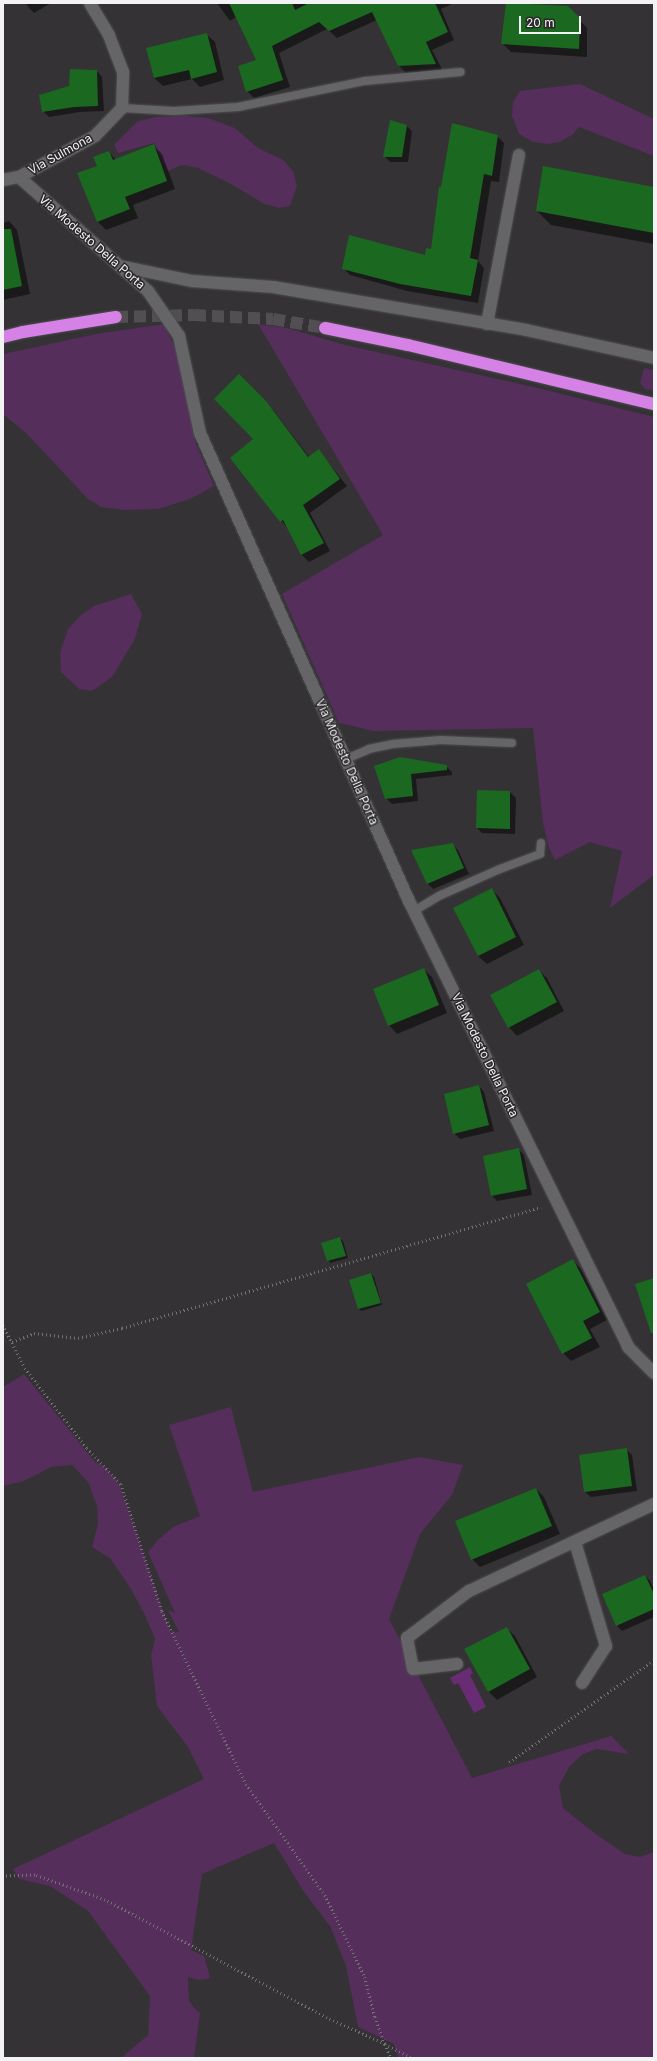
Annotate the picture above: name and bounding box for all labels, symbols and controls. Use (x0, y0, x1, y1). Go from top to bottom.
scale bar (521, 8, 583, 34)
text: 20 m (526, 15, 555, 30)
street label: Via Sulmona (26, 131, 94, 177)
street label: Via Modesto Della Porta (36, 192, 148, 292)
street label: Via Modesto Della Porta (313, 697, 381, 827)
street label: Via Modesto Della Porta (449, 991, 521, 1119)

